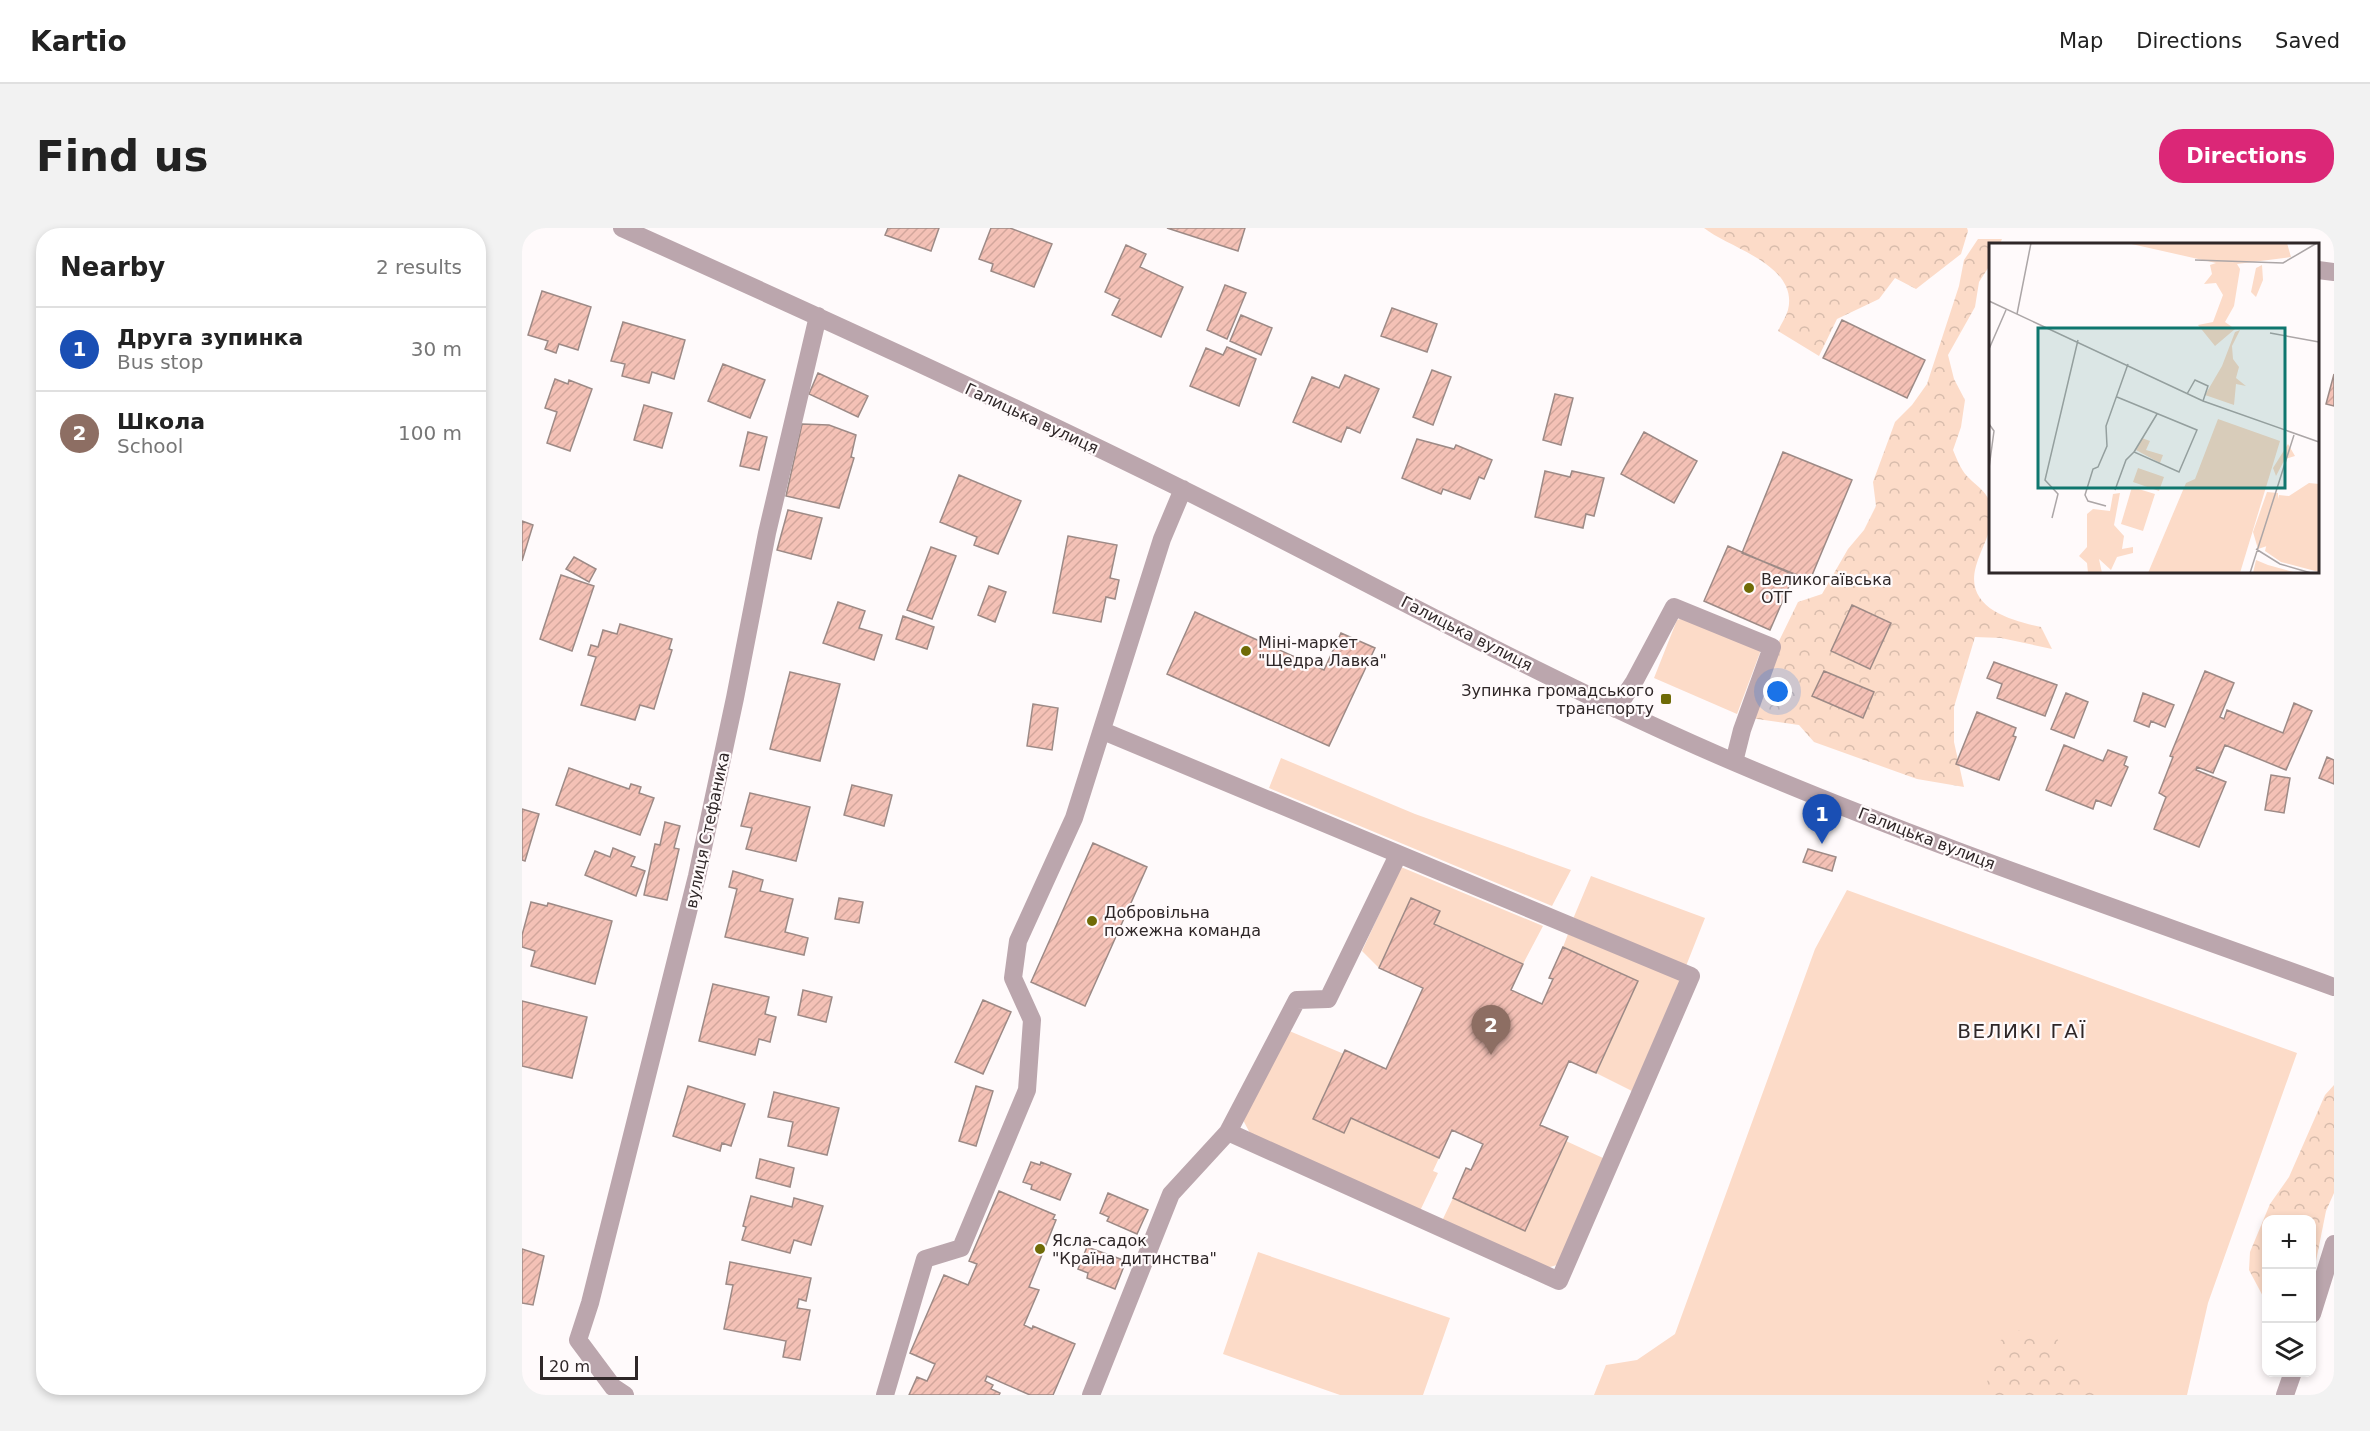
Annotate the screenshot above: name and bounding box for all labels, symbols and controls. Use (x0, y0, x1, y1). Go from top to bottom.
text: Kartio (30, 25, 127, 58)
text: Map (2059, 29, 2103, 53)
text: Directions (2136, 29, 2242, 53)
text: Saved (2275, 29, 2340, 53)
button: Directions (2159, 129, 2334, 183)
text: Find us (36, 132, 209, 181)
inset map (1989, 243, 2319, 573)
text: Nearby (60, 252, 165, 282)
text: 2 results (376, 255, 462, 279)
text: Друга зупинка (117, 325, 303, 350)
text: 1 (73, 337, 86, 361)
text: 30 m (411, 337, 462, 361)
text: Bus stop (117, 350, 203, 374)
street label: Галицька вулиця (962, 379, 1102, 458)
text: Школа (117, 409, 205, 434)
text: 2 (73, 421, 86, 445)
text: 100 m (398, 421, 462, 445)
text: School (117, 434, 183, 458)
place label: Великогаївська ОТГ (1761, 570, 1892, 607)
marker: Великогаївська ОТГ (1742, 581, 1756, 595)
street label: Галицька вулиця (1398, 592, 1536, 675)
place label: Міні-маркет "Щедра Лавка" (1258, 633, 1387, 670)
marker: Міні-маркет "Щедра Лавка" (1239, 644, 1253, 658)
your location (1763, 677, 1792, 706)
place label: Зупинка громадського транспорту (1461, 681, 1654, 718)
marker: Зупинка громадського транспорту (1659, 692, 1673, 706)
street label: вулиця Стефаника (682, 750, 733, 910)
pin: 1 (1802, 794, 1842, 844)
street label: Галицька вулиця (1856, 804, 1998, 873)
place label: Добровільна пожежна команда (1104, 903, 1261, 940)
marker: Добровільна пожежна команда (1085, 914, 1099, 928)
pin: 2 (1472, 1006, 1510, 1055)
district label: ВЕЛИКІ ГАЇ (1957, 1019, 2087, 1043)
map controls (2262, 1215, 2316, 1377)
button: + (2262, 1215, 2316, 1269)
place label: Ясла-садок "Країна дитинства" (1052, 1231, 1217, 1268)
marker: Ясла-садок "Країна дитинства" (1033, 1242, 1047, 1256)
button: − (2262, 1269, 2316, 1323)
button: layers (2262, 1323, 2316, 1377)
scale bar (540, 1353, 638, 1380)
text: 20 m (549, 1357, 590, 1376)

